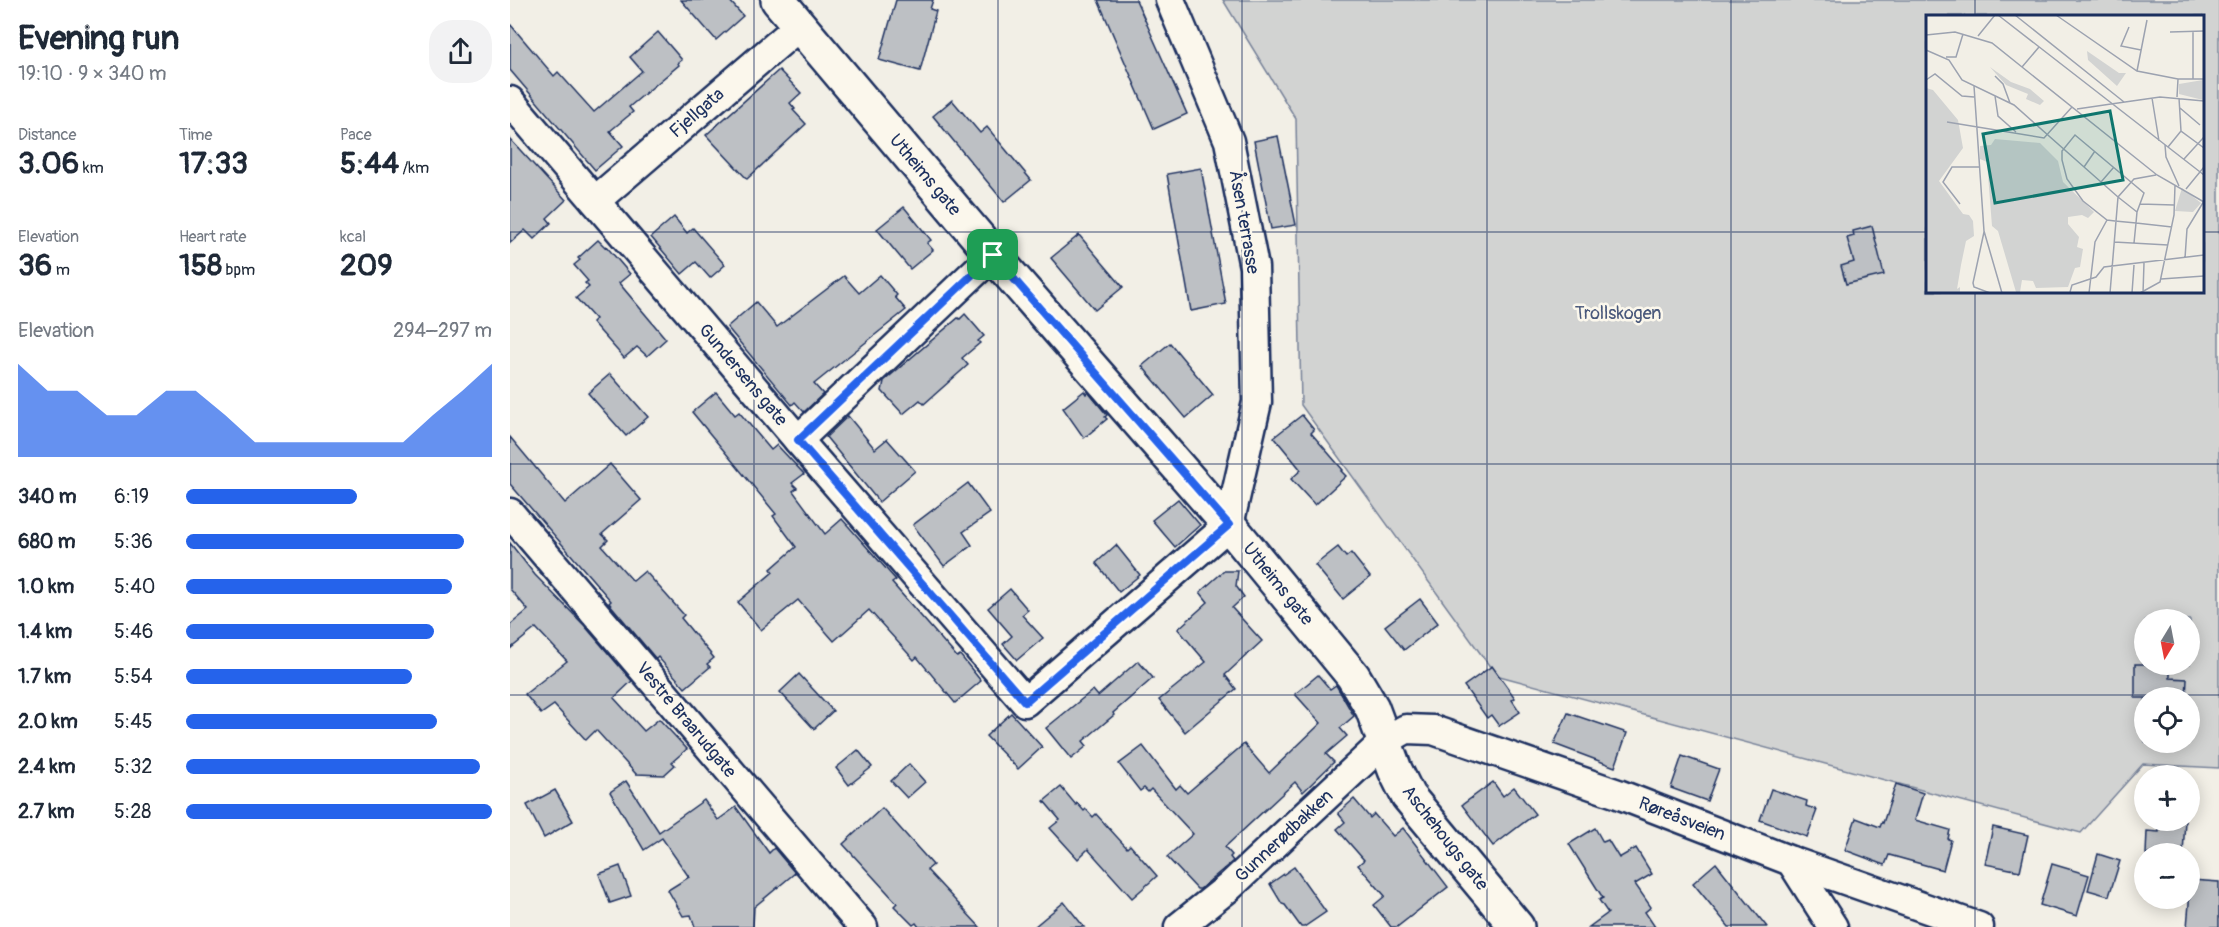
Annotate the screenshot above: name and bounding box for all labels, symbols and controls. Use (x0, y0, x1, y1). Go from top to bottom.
inset map (1926, 15, 2204, 292)
text: Evening run (18, 18, 179, 59)
button: share (429, 20, 492, 83)
text: 19:10 · 9 × 340 m (18, 61, 167, 86)
street label: Fjellgata (665, 83, 729, 143)
text: Distance (18, 125, 77, 145)
text: Time (179, 125, 212, 145)
text: Pace (340, 125, 372, 145)
street label: Utheims gate (884, 129, 966, 221)
text: 3.06 (18, 145, 79, 182)
text: 17:33 (179, 145, 248, 182)
text: 5:44 (340, 145, 399, 182)
text: km (79, 158, 104, 178)
text: /km (399, 158, 429, 178)
street label: Åsen terrasse (1224, 168, 1265, 276)
text: Elevation (18, 227, 79, 247)
text: Heart rate (179, 227, 246, 247)
text: kcal (340, 227, 366, 247)
pin (967, 229, 1018, 280)
icon: arrive (976, 238, 1009, 271)
text: 36 (18, 247, 52, 284)
text: 158 (179, 247, 222, 284)
text: 209 (340, 247, 393, 284)
text: m (52, 260, 70, 280)
text: bpm (222, 260, 255, 280)
park label: Trollskogen (1575, 302, 1661, 325)
text: Elevation (18, 318, 94, 343)
text: 294–297 m (393, 318, 492, 343)
street label: Gundersens gate (693, 319, 793, 431)
text: 340 m (18, 484, 77, 509)
text: 6:19 (114, 484, 149, 509)
text: 680 m (18, 529, 75, 554)
text: 5:36 (114, 529, 153, 554)
street label: Utheims gate (1238, 538, 1318, 630)
text: 1.0 km (18, 574, 74, 599)
text: 5:40 (114, 574, 155, 599)
north arrow (2134, 609, 2200, 675)
map controls (2134, 609, 2200, 909)
text: 1.4 km (18, 619, 72, 644)
text: 5:46 (114, 619, 153, 644)
street label: Vestre Braarudgate (631, 657, 741, 783)
text: 1.7 km (18, 664, 71, 689)
text: 5:54 (114, 664, 153, 689)
button: locate (2134, 687, 2200, 753)
text: 2.0 km (18, 709, 78, 734)
text: 5:45 (114, 709, 153, 734)
text: 2.4 km (18, 754, 76, 779)
text: 5:32 (114, 754, 153, 779)
button: + (2134, 765, 2200, 831)
street label: Aschehougs gate (1397, 781, 1493, 895)
street label: Gunnerødbakken (1230, 785, 1338, 887)
street label: Røreåsveien (1635, 792, 1729, 846)
text: 2.7 km (18, 799, 75, 824)
text: 5:28 (114, 799, 151, 824)
button: − (2134, 843, 2200, 909)

